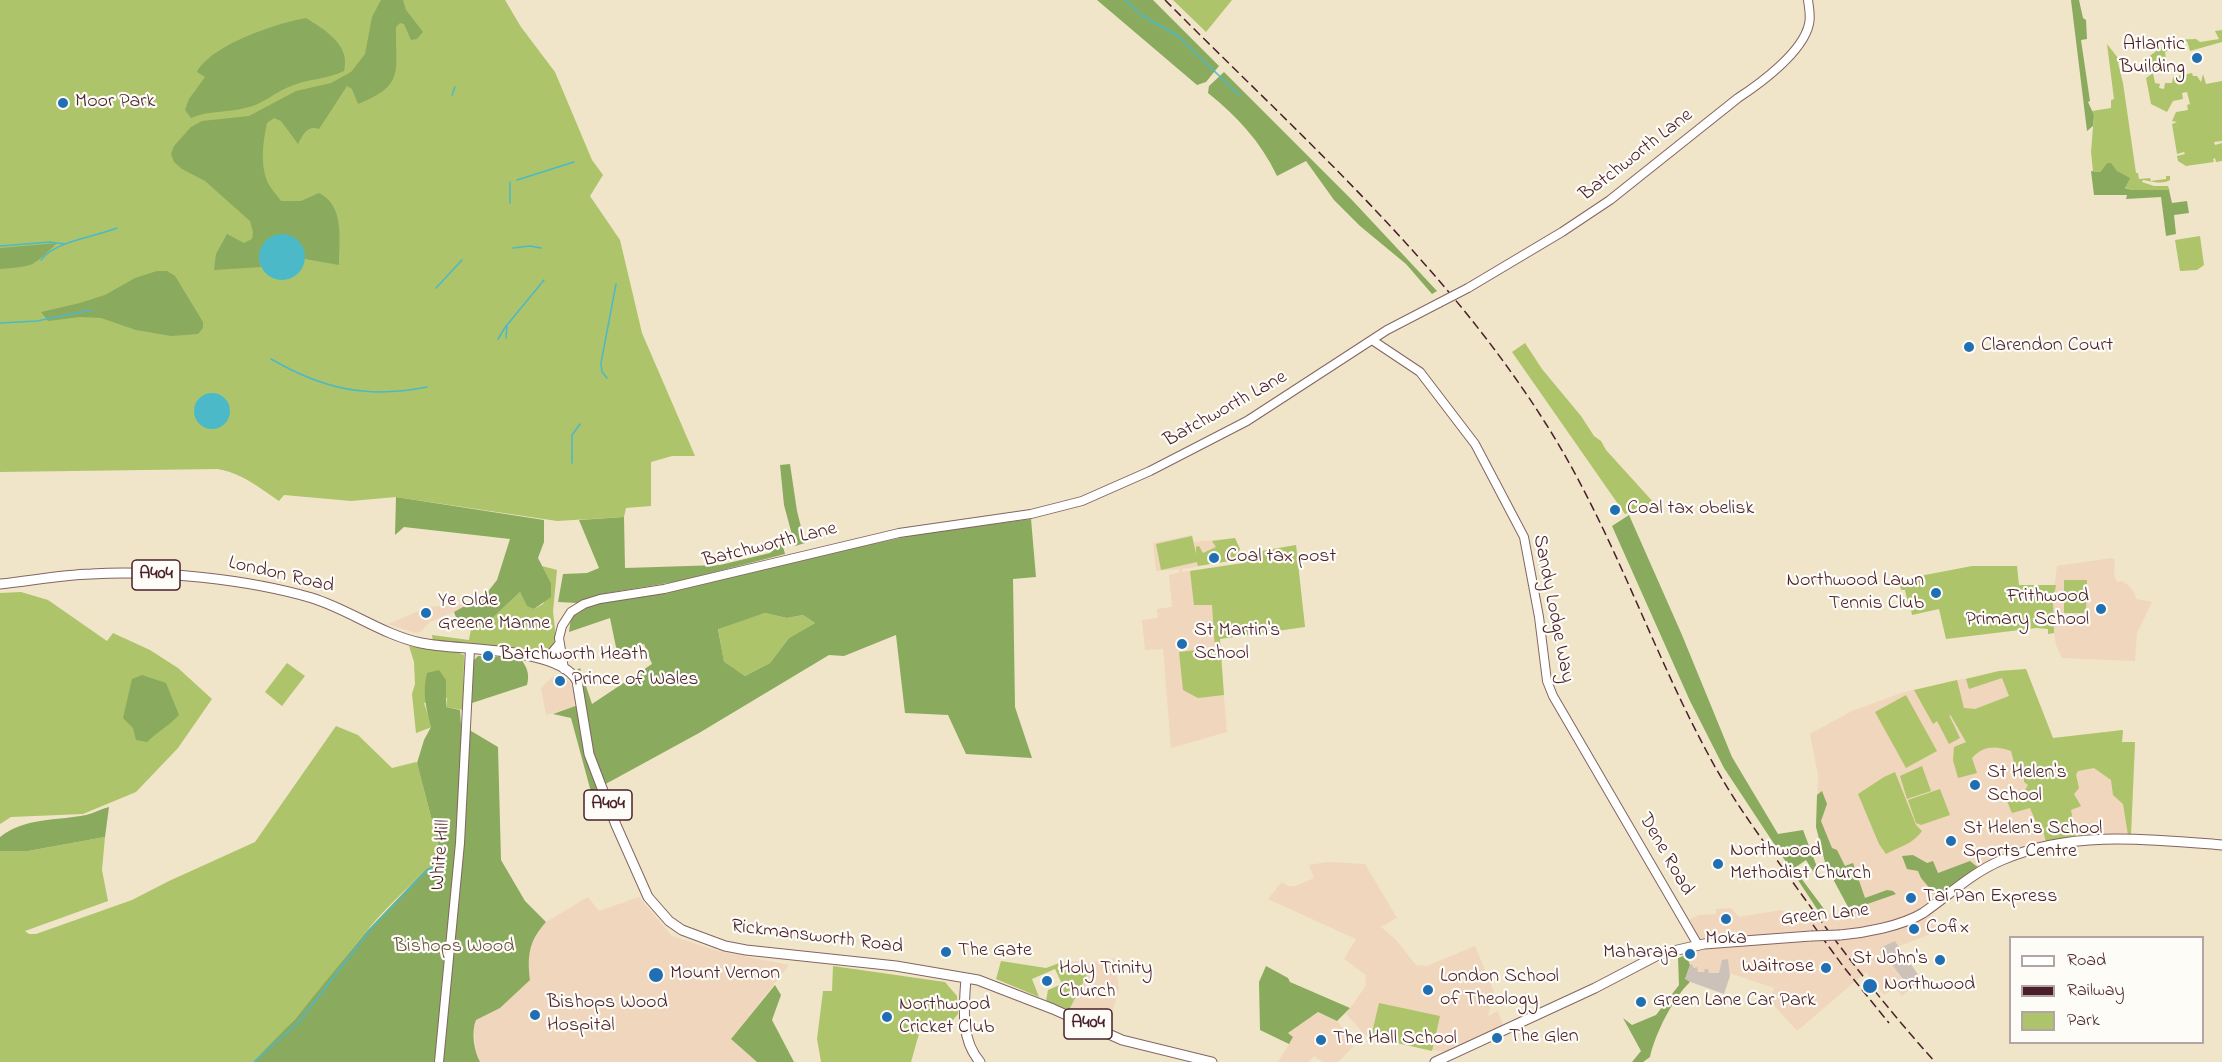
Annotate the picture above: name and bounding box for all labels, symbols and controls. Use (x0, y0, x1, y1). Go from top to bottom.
place label: Atlantic Building (2120, 34, 2185, 81)
marker: Atlantic Building (2190, 51, 2204, 65)
place label: Moor Park (75, 91, 155, 115)
marker: Moor Park (56, 96, 70, 110)
street label: Batchworth Lane (1576, 104, 1698, 208)
place label: Clarendon Court (1981, 335, 2113, 359)
marker: Clarendon Court (1962, 340, 1976, 354)
street label: Batchworth Lane (1160, 366, 1292, 454)
place label: Coal tax obelisk (1627, 498, 1754, 522)
marker: Coal tax obelisk (1608, 503, 1622, 517)
street label: Batchworth Lane (701, 518, 839, 574)
street label: Sandy Lodge Way (1526, 533, 1578, 685)
place label: Coal tax post (1226, 546, 1336, 570)
marker: Coal tax post (1207, 551, 1221, 565)
street label: London Road (226, 552, 336, 600)
road number: A404 (132, 560, 180, 590)
place label: Northwood Lawn Tennis Club (1787, 570, 1924, 617)
marker: Northwood Lawn Tennis Club (1929, 586, 1943, 600)
place label: Frithwood Primary School (1965, 586, 2089, 633)
place label: Ye Olde Greene Manne (438, 590, 550, 637)
marker: Frithwood Primary School (2094, 602, 2108, 616)
marker: Ye Olde Greene Manne (419, 606, 433, 620)
place label: St Martin's School (1194, 620, 1280, 667)
marker: St Martin's School (1175, 637, 1189, 651)
place label: Batchworth Heath (500, 644, 648, 668)
marker: Batchworth Heath (481, 649, 495, 663)
place label: Prince of Wales (572, 669, 698, 693)
marker: Prince of Wales (553, 674, 567, 688)
place label: St Helen's School (1987, 762, 2067, 809)
marker: St Helen's School (1968, 778, 1982, 792)
road number: A404 (584, 790, 632, 820)
street label: Dene Road (1632, 810, 1698, 900)
street label: White Hill (427, 818, 457, 892)
place label: St Helen's School Sports Centre (1963, 818, 2102, 865)
marker: St Helen's School Sports Centre (1944, 834, 1958, 848)
place label: Northwood Methodist Church (1730, 840, 1871, 887)
marker: Northwood Methodist Church (1711, 857, 1725, 871)
place label: Tai Pan Express (1923, 886, 2057, 910)
marker: Tai Pan Express (1904, 891, 1918, 905)
street label: Green Lane (1780, 899, 1870, 933)
marker: Moka (1719, 912, 1733, 926)
street label: Rickmansworth Road (730, 916, 904, 960)
place label: Cofix (1926, 917, 1969, 941)
marker: Cofix (1907, 922, 1921, 936)
place label: Moka (1705, 928, 1747, 952)
park label: Bishops Wood (394, 936, 514, 960)
legend (2009, 936, 2204, 1044)
place label: The Gate (958, 940, 1032, 964)
place label: Maharaja (1603, 942, 1678, 966)
marker: The Gate (939, 945, 953, 959)
marker: Maharaja (1683, 947, 1697, 961)
place label: St John's (1852, 948, 1928, 972)
text: Road (2067, 948, 2106, 974)
marker: St John's (1933, 953, 1947, 967)
place label: Waitrose (1742, 956, 1814, 980)
place label: Holy Trinity Church (1059, 958, 1152, 1005)
marker: Waitrose (1819, 961, 1833, 975)
place label: Mount Vernon (670, 963, 780, 987)
marker: Mount Vernon (647, 966, 665, 984)
place label: London School of Theology (1440, 966, 1559, 1013)
marker: Holy Trinity Church (1040, 974, 1054, 988)
place label: Northwood (1884, 974, 1975, 998)
marker: Northwood (1861, 977, 1879, 995)
text: Railway (2067, 978, 2124, 1004)
marker: London School of Theology (1421, 983, 1435, 997)
place label: Green Lane Car Park (1653, 990, 1816, 1014)
place label: Bishops Wood Hospital (547, 992, 668, 1039)
place label: Northwood Cricket Club (899, 994, 994, 1041)
marker: Green Lane Car Park (1634, 995, 1648, 1009)
marker: Bishops Wood Hospital (528, 1008, 542, 1022)
text: Park (2067, 1008, 2100, 1034)
road number: A404 (1064, 1009, 1112, 1039)
marker: Northwood Cricket Club (880, 1010, 894, 1024)
place label: The Glen (1509, 1026, 1579, 1050)
place label: The Hall School (1333, 1028, 1457, 1052)
marker: The Glen (1490, 1031, 1504, 1045)
marker: The Hall School (1314, 1033, 1328, 1047)

